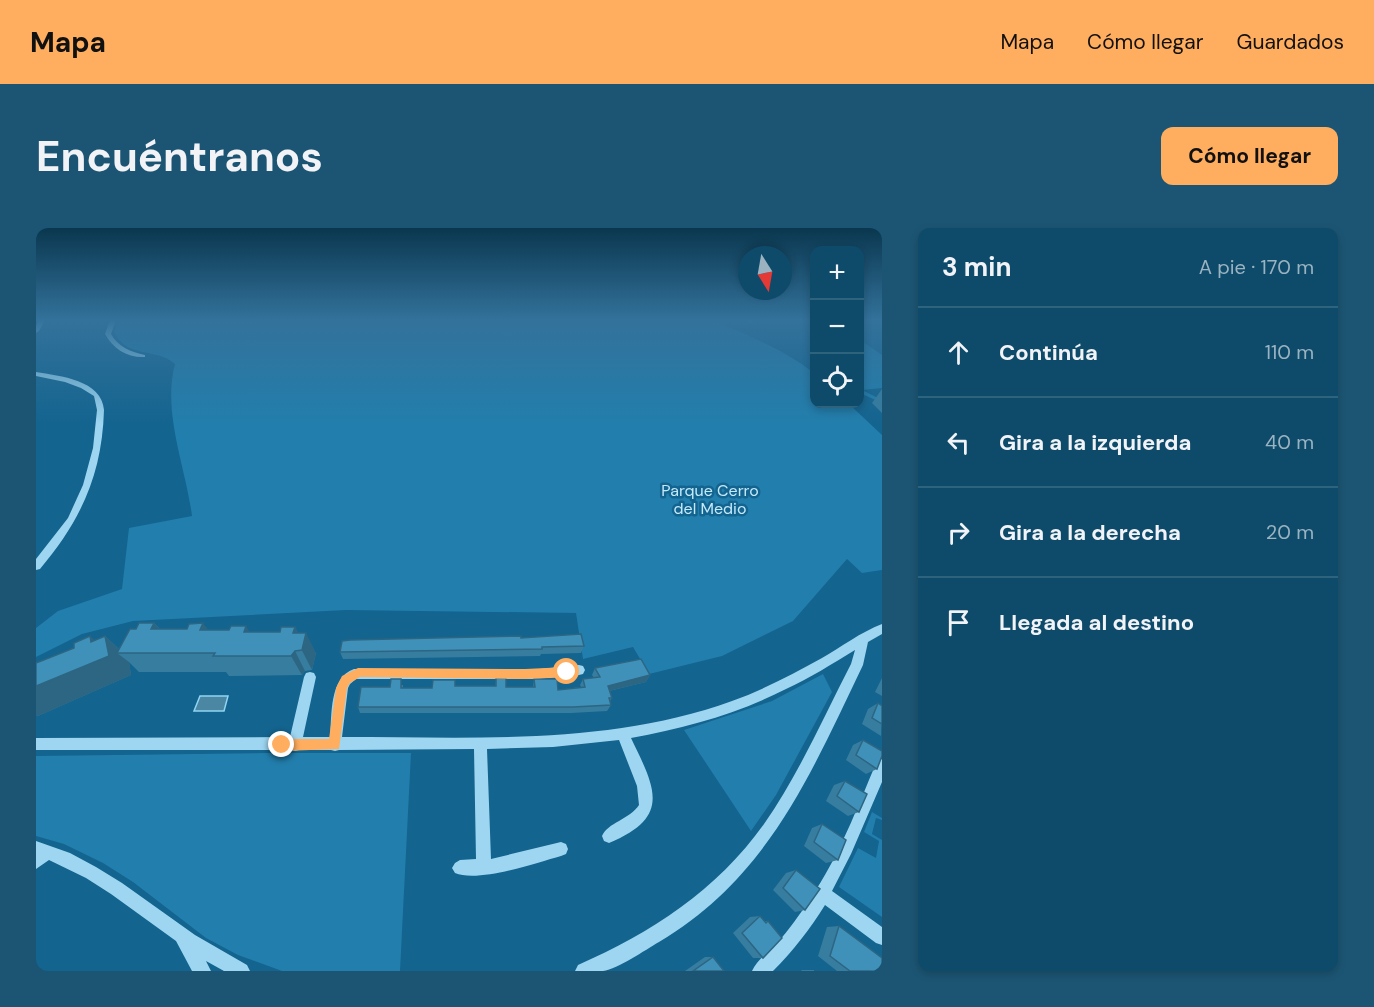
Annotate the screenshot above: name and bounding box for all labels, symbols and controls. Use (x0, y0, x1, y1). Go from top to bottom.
text: Mapa (30, 24, 106, 61)
text: Mapa (1000, 28, 1054, 56)
text: Cómo llegar (1087, 28, 1204, 56)
text: Guardados (1237, 28, 1344, 56)
button: Cómo llegar (1161, 127, 1338, 185)
text: Encuéntranos (36, 129, 323, 184)
north arrow (738, 246, 792, 300)
map controls (810, 246, 864, 408)
button: + (810, 246, 864, 300)
text: 3 min (942, 250, 1011, 284)
text: A pie · 170 m (1199, 254, 1314, 280)
button: − (810, 300, 864, 354)
icon: ahead (942, 336, 975, 369)
text: Continúa (999, 338, 1098, 367)
text: 110 m (1265, 339, 1314, 365)
button: locate (810, 354, 864, 408)
icon: left (942, 426, 975, 459)
text: Gira a la izquierda (999, 428, 1191, 457)
text: 40 m (1265, 429, 1314, 455)
park label: Parque Cerro del Medio (661, 480, 759, 519)
icon: right (942, 516, 975, 549)
text: Gira a la derecha (999, 518, 1181, 547)
text: 20 m (1266, 519, 1314, 545)
icon: arrive (942, 606, 975, 639)
text: Llegada al destino (999, 608, 1194, 637)
route start (553, 658, 579, 684)
route end (268, 731, 294, 757)

